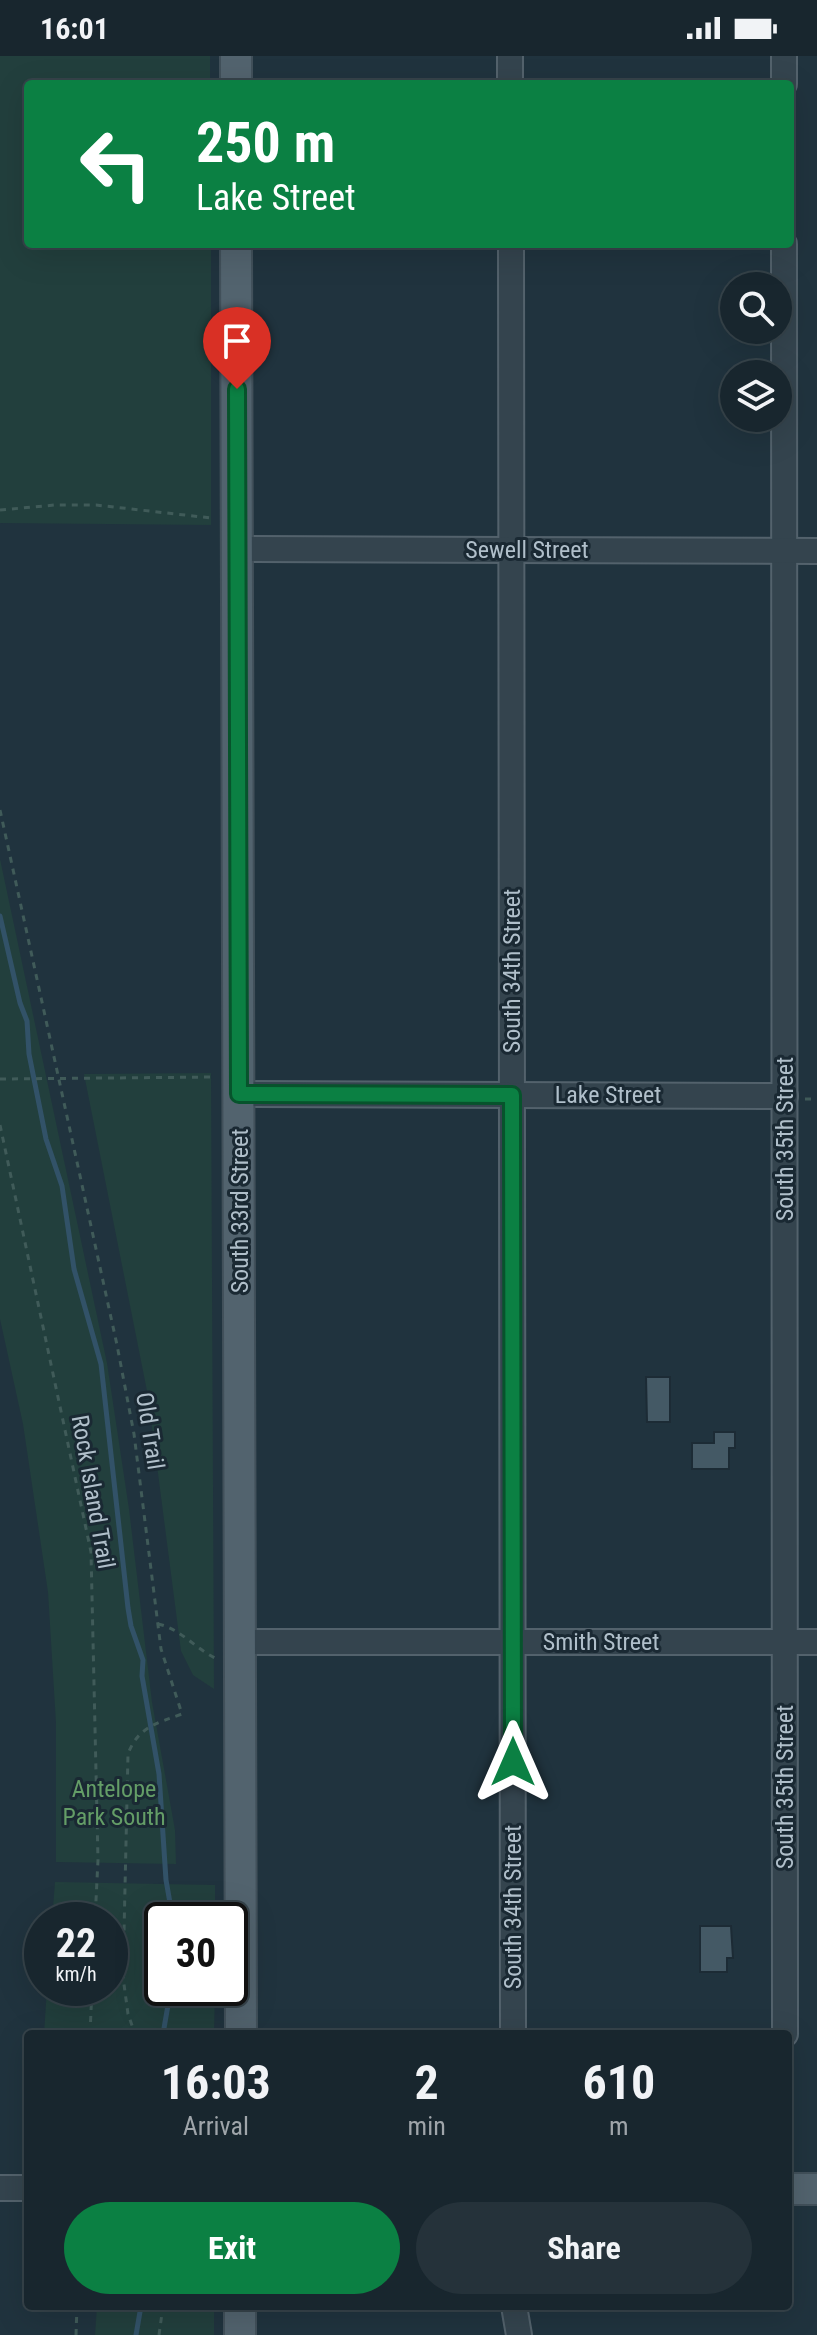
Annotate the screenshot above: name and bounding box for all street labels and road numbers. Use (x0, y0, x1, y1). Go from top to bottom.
street label: Sewell Street (465, 536, 589, 564)
street label: South 34th Street (498, 889, 526, 1053)
street label: South 35th Street (771, 1057, 799, 1221)
street label: Lake Street (555, 1081, 661, 1109)
street label: South 33rd Street (226, 1129, 254, 1293)
street label: Old Trail (130, 1390, 170, 1472)
street label: Rock Island Trail (66, 1413, 120, 1571)
street label: Smith Street (543, 1628, 659, 1656)
street label: South 35th Street (771, 1705, 799, 1869)
street label: South 34th Street (499, 1825, 527, 1989)

